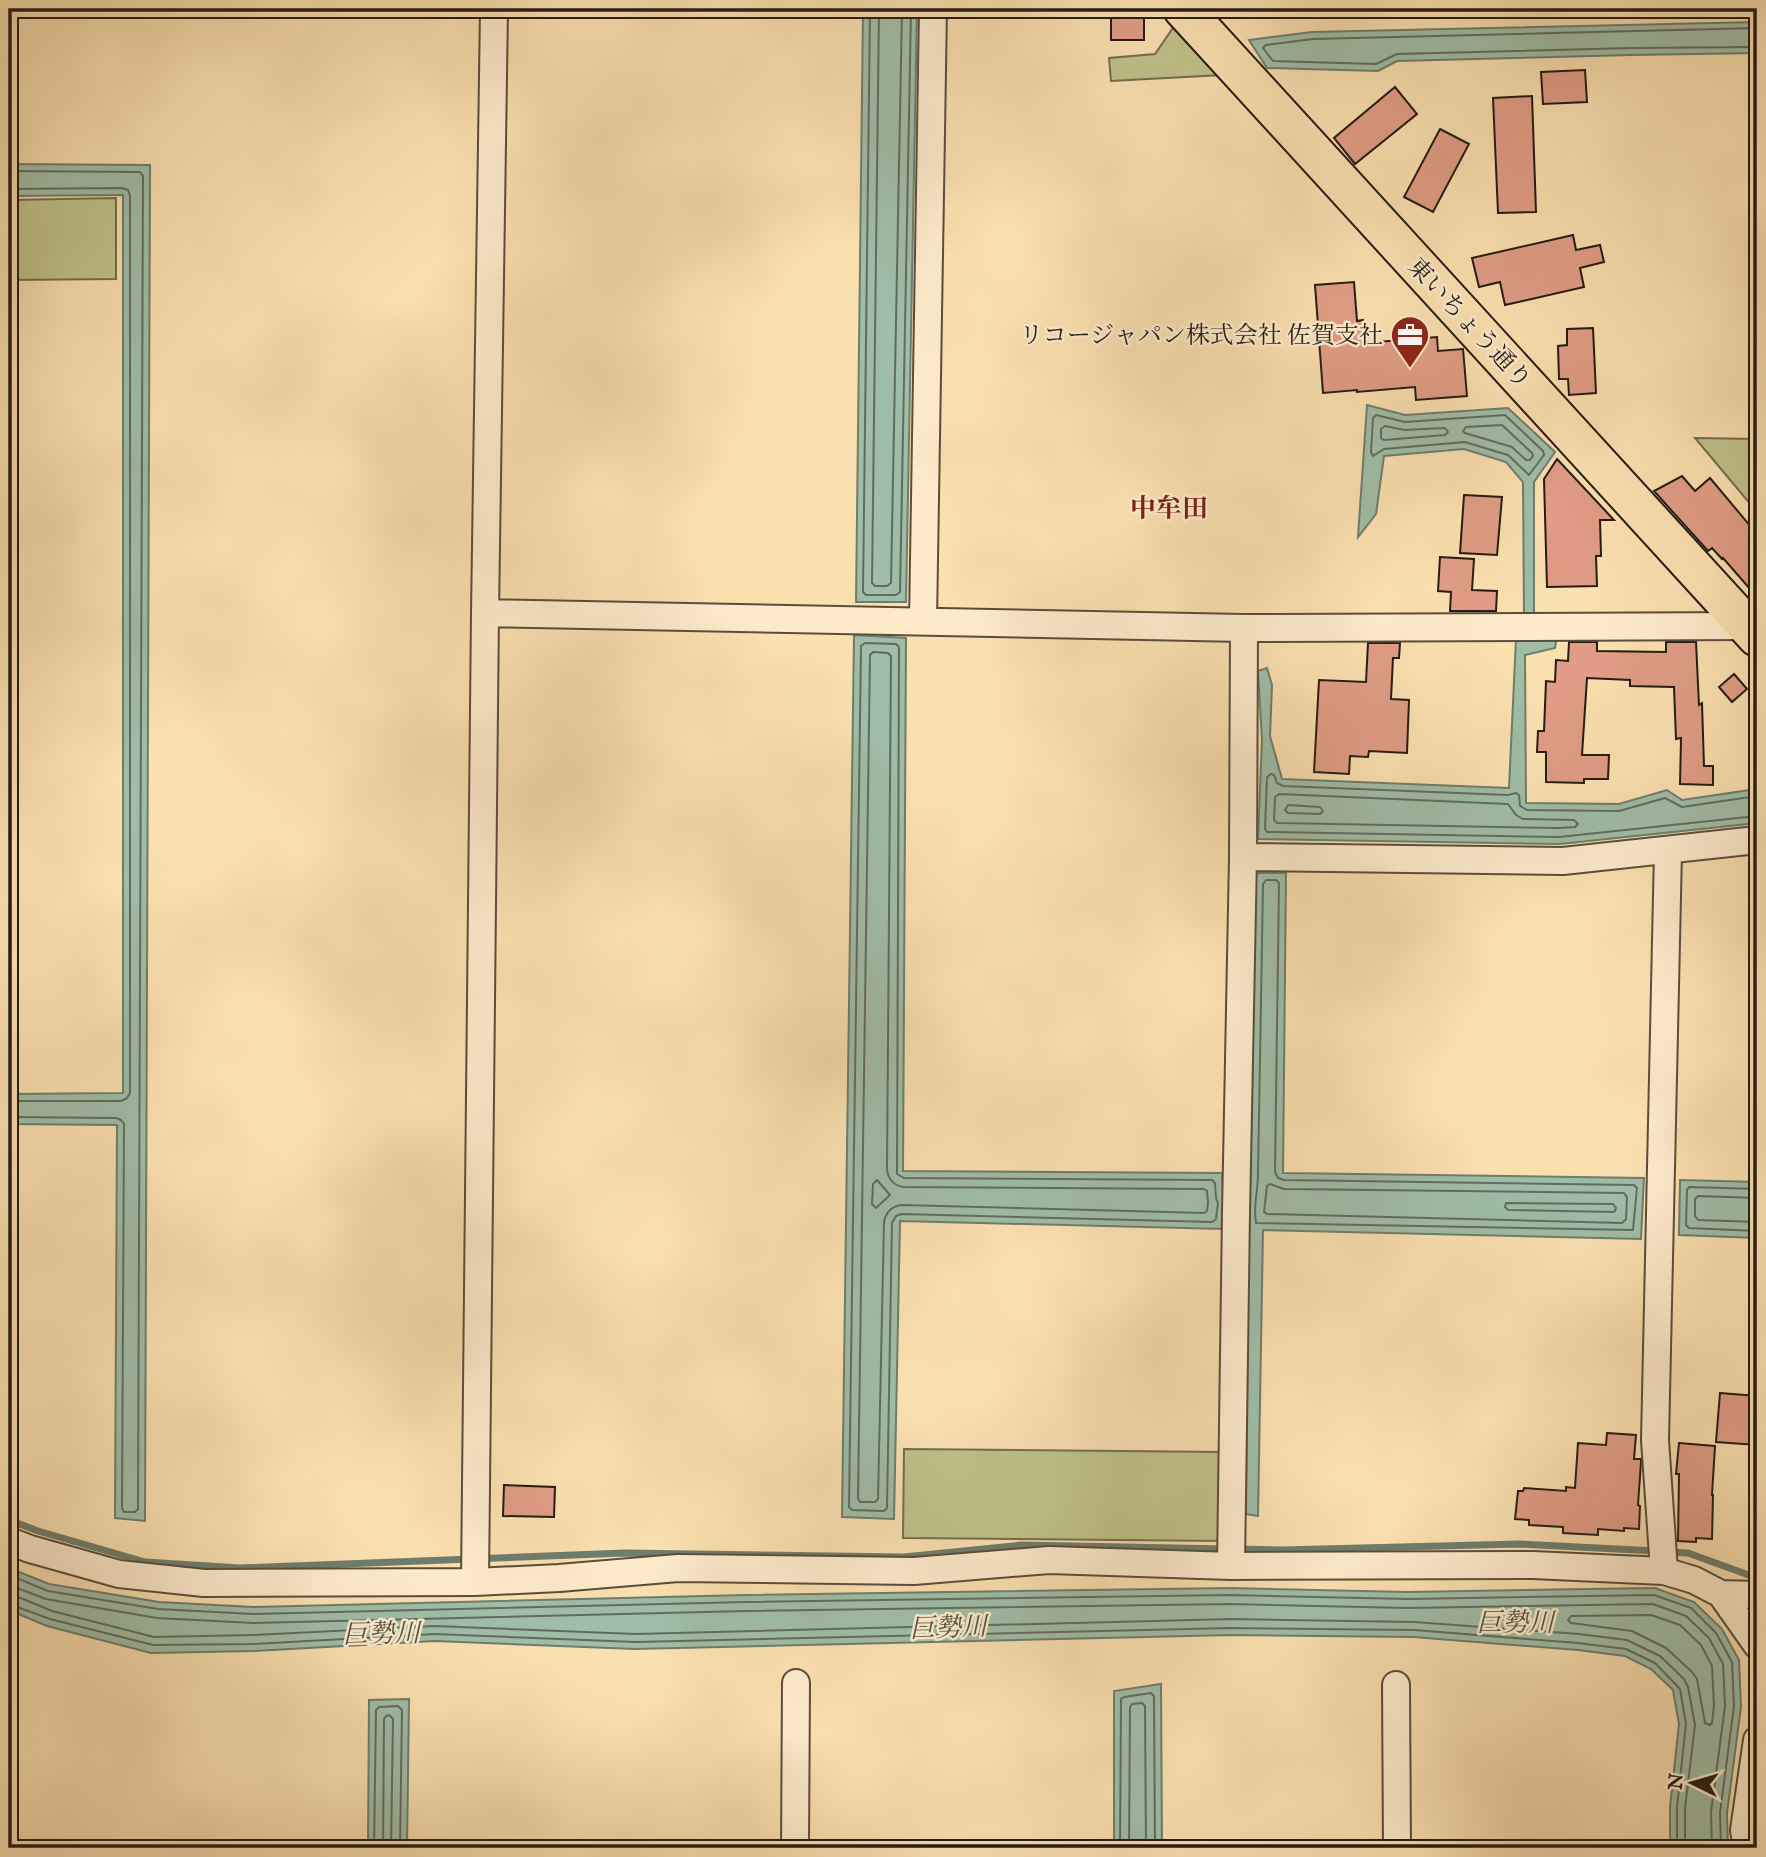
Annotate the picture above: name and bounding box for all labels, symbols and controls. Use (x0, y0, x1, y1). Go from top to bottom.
street label: 東いちょう通り (1400, 252, 1538, 396)
office icon: リコージャパン株式会社 佐賀支社 (1389, 314, 1431, 369)
place label: リコージャパン株式会社 佐賀支社 (1019, 321, 1383, 352)
district label: 中牟田 (1130, 493, 1208, 526)
water label: 巨勢川 (1476, 1607, 1557, 1640)
water label: 巨勢川 (908, 1611, 991, 1646)
water label: 巨勢川 (342, 1617, 423, 1652)
north arrow (1658, 1748, 1728, 1818)
text: N (1664, 1772, 1690, 1792)

